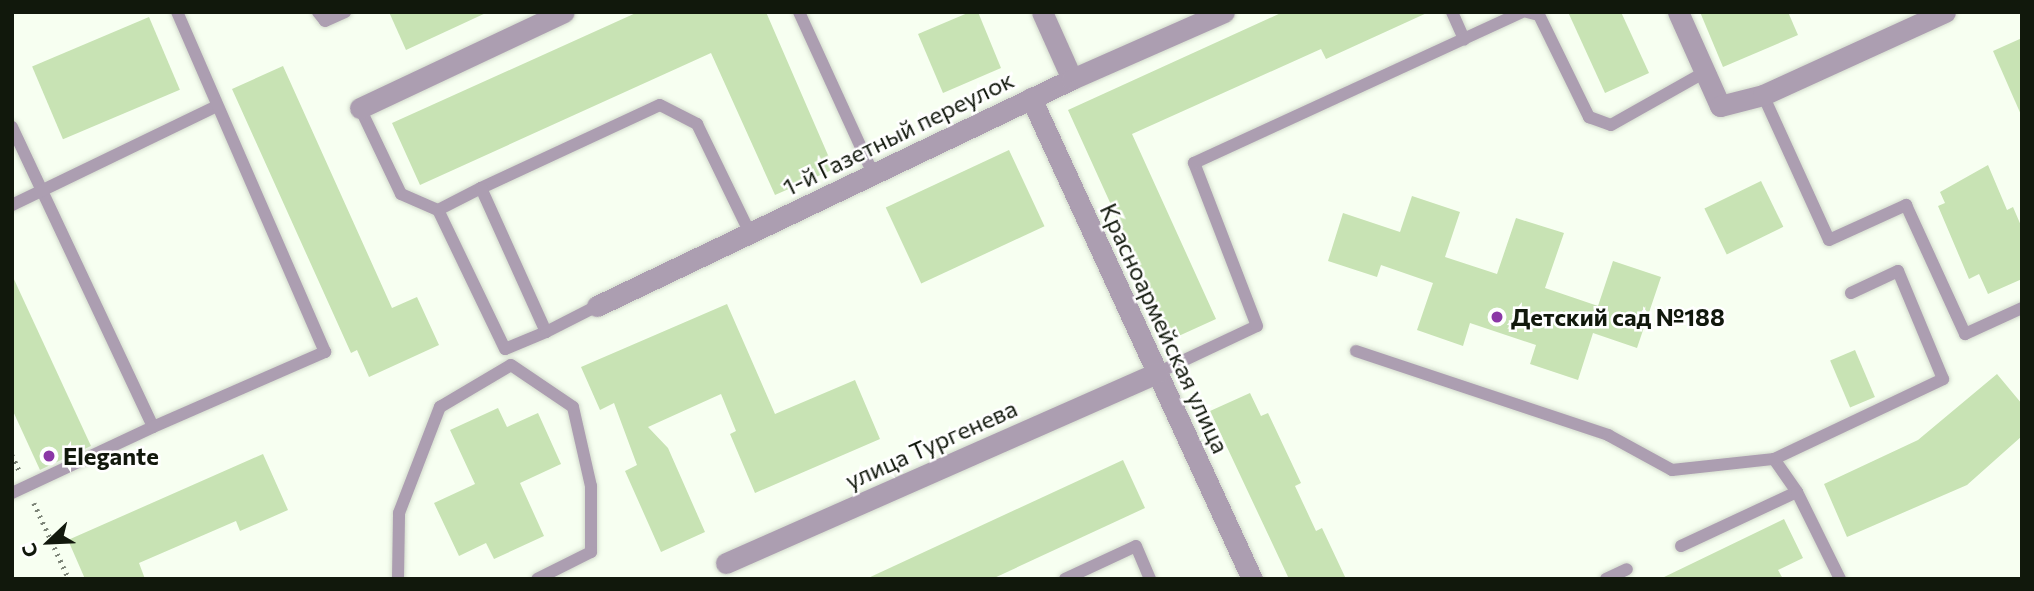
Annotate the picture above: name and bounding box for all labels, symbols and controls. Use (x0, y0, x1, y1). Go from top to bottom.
street label: 1-й Газетный переулок (778, 65, 1018, 201)
street label: Красноармейская улица (1094, 198, 1236, 458)
place label: Детский сад №188 (1511, 303, 1725, 331)
marker: Детский сад №188 (1489, 309, 1505, 325)
street label: улица Тургенева (841, 393, 1021, 495)
place label: Elegante (63, 442, 159, 470)
marker: Elegante (41, 448, 57, 464)
north arrow (14, 507, 84, 577)
text: С (16, 540, 42, 561)

